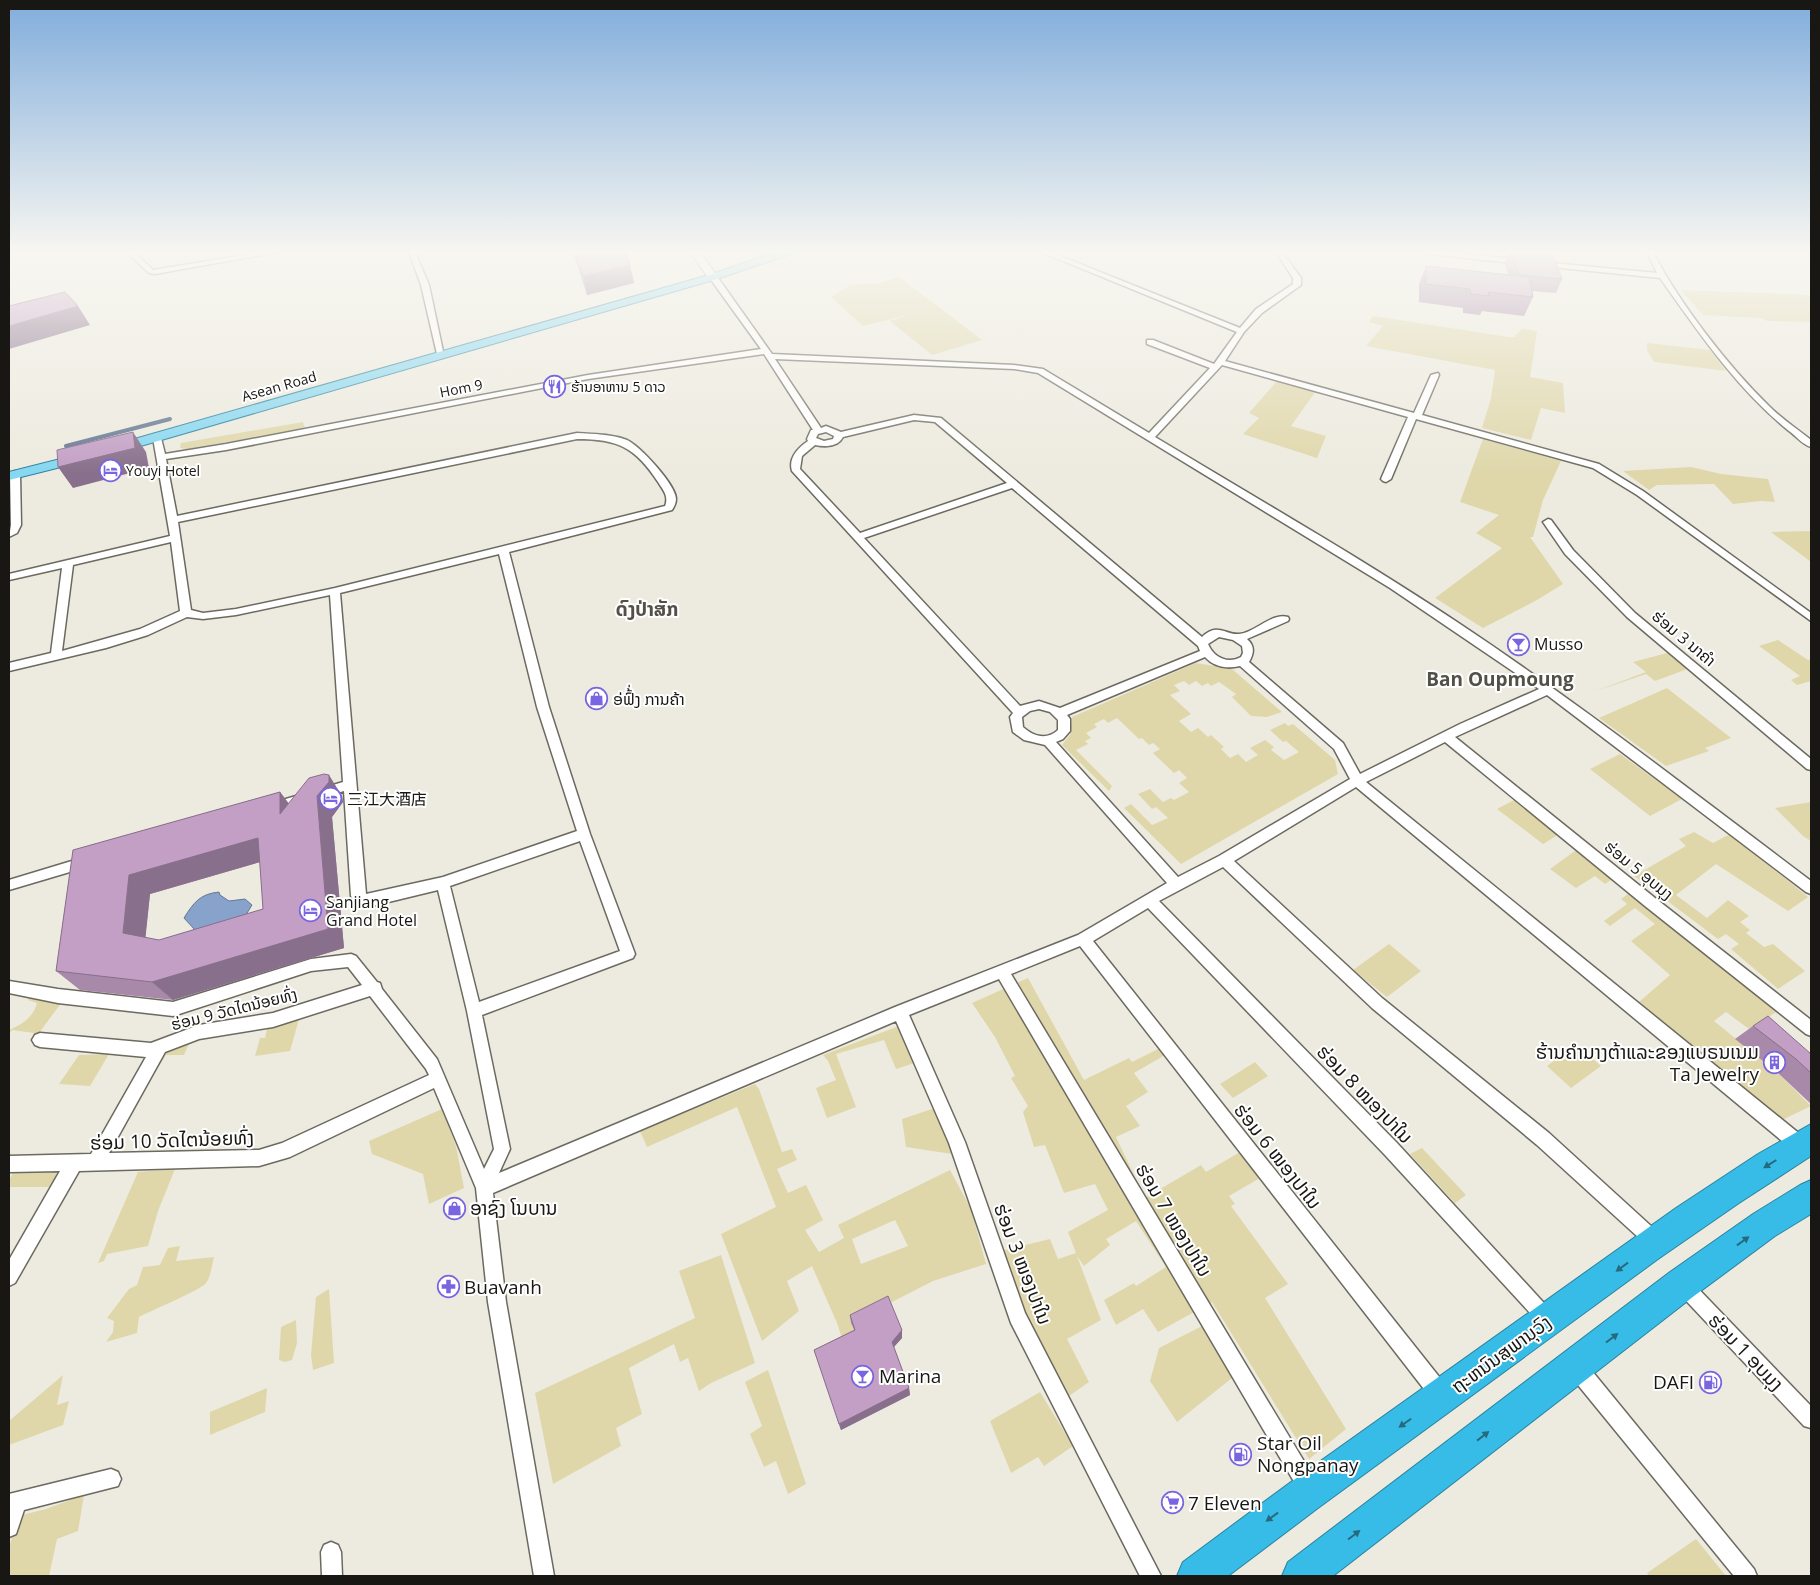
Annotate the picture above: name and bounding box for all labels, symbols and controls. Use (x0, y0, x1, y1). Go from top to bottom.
street label: Asean Road (239, 366, 319, 406)
restaurant icon: ຮ້ານອາຫານ 5 ດາວ (543, 374, 567, 398)
street label: Hom 9 (438, 375, 484, 401)
place label: ຮ້ານອາຫານ 5 ດາວ (571, 377, 666, 396)
hotel icon: Youyi Hotel (98, 458, 122, 482)
place label: Youyi Hotel (126, 461, 200, 480)
district label: ດົງປ່າສັກ (616, 596, 678, 622)
street label: ຮ່ອມ 3 ນາຄຳ (1647, 605, 1721, 671)
bar icon: Musso (1506, 632, 1530, 656)
place label: Musso (1534, 633, 1583, 655)
district label: Ban Oupmoung (1426, 666, 1574, 692)
place label: ອ່ຟົ້່ງ ການຄ້າ (613, 684, 685, 710)
shop icon: ອ່ຟົ້່ງ ການຄ້າ (585, 687, 609, 711)
hotel icon: 三江大酒店 (319, 787, 343, 811)
place label: 三江大酒店 (347, 788, 427, 810)
street label: ຮ່ອມ 5 ອຸບມຸງ (1600, 835, 1678, 905)
place label: Sanjiang Grand Hotel (326, 891, 417, 931)
hotel icon: Sanjiang Grand Hotel (298, 899, 322, 923)
street label: ຮ່ອມ 9 ວັດໄຕນ້ອຍທົ່ງ (169, 983, 299, 1035)
street label: ຮ່ອມ 8 ໜອງປາໃນ (1311, 1039, 1419, 1149)
place label: ຮ້ານຄຳນາງຕ້າແລະຂອງແບຣນເນມ Ta Jewelry (1536, 1039, 1759, 1087)
building icon: ຮ້ານຄຳນາງຕ້າແລະຂອງແບຣນເນມ Ta Jewelry (1763, 1051, 1787, 1075)
street label: ຮ່ອມ 6 ໜອງປາໃນ (1228, 1098, 1328, 1214)
street label: ຮ່ອມ 10 ວັດໄຕນ້ອຍທົ່ງ (89, 1124, 255, 1156)
street label: ຮ່ອມ 7 ໜອງປາໃນ (1130, 1158, 1218, 1282)
one-way arrow (1763, 1160, 1776, 1169)
place label: ອາຊົງ ໂນບານ (470, 1195, 557, 1221)
shop icon: ອາຊົງ ໂນບານ (442, 1196, 466, 1220)
street label: ຮ່ອມ 3 ໜອງປາໃນ (988, 1200, 1058, 1328)
one-way arrow (1736, 1236, 1749, 1246)
one-way arrow (1615, 1262, 1629, 1272)
place label: Buavanh (464, 1274, 542, 1300)
pharmacy icon: Buavanh (436, 1275, 460, 1299)
street label: ຮ່ອມ 1 ອຸບມຸງ (1703, 1308, 1789, 1396)
street label: ຖະຫນົນສຸພານຸວົງ (1446, 1309, 1556, 1399)
one-way arrow (1605, 1332, 1618, 1343)
place label: Marina (879, 1363, 941, 1389)
bar icon: Marina (851, 1364, 875, 1388)
place label: DAFI (1653, 1369, 1694, 1395)
fuel station icon: DAFI (1698, 1370, 1722, 1394)
one-way arrow (1398, 1418, 1412, 1428)
place label: Star Oil Nongpanay (1257, 1430, 1359, 1478)
one-way arrow (1476, 1431, 1489, 1442)
fuel station icon: Star Oil Nongpanay (1229, 1442, 1253, 1466)
place label: 7 Eleven (1188, 1490, 1262, 1516)
supermarket icon: 7 Eleven (1160, 1491, 1184, 1515)
one-way arrow (1266, 1512, 1279, 1522)
one-way arrow (1347, 1530, 1360, 1541)

